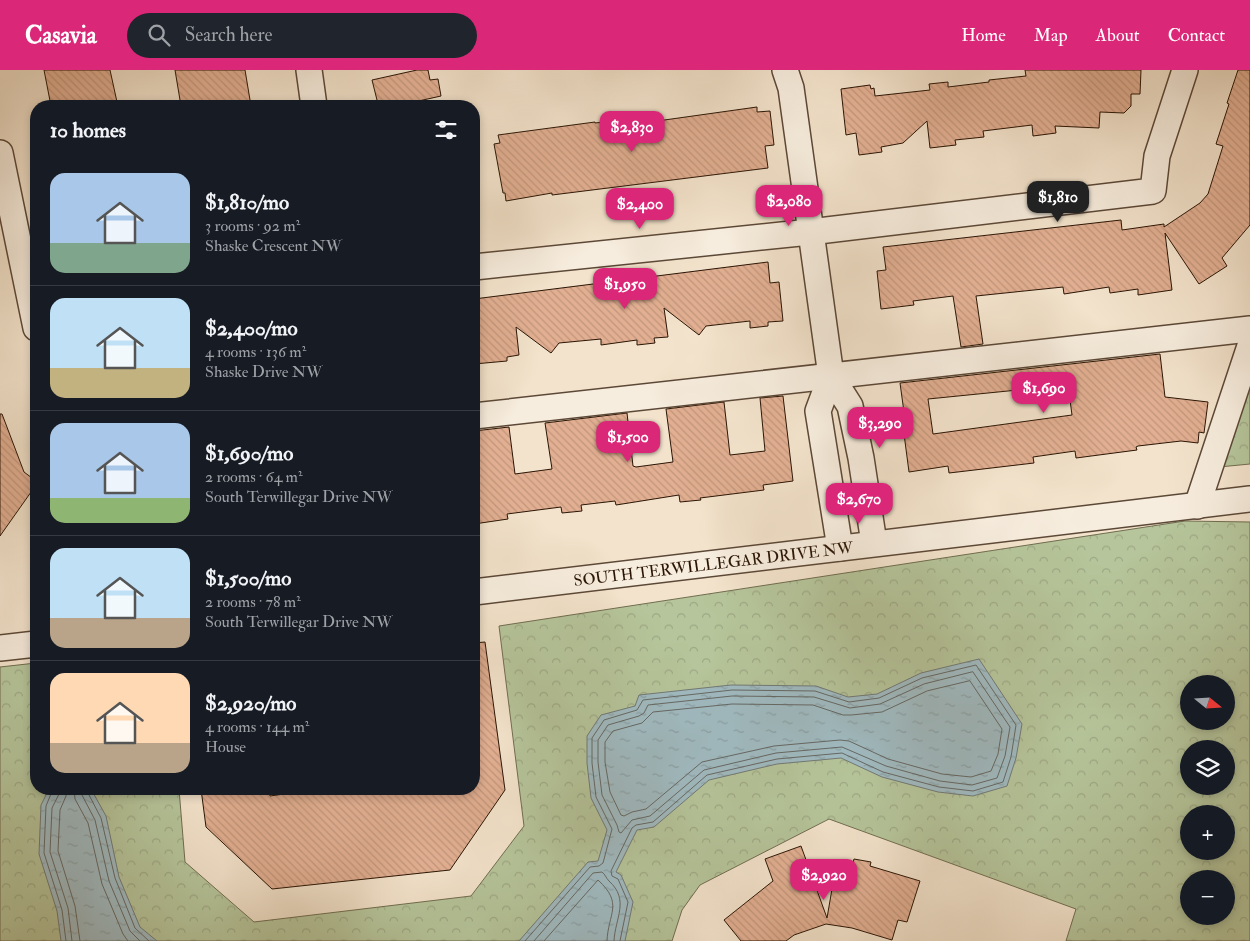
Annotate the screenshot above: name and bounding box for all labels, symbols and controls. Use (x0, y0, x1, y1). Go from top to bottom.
search box (127, 13, 477, 58)
text: Casavia (25, 20, 97, 51)
icon: search (145, 21, 173, 49)
text: Search here (185, 23, 273, 47)
text: Home (961, 24, 1006, 47)
text: Map (1034, 24, 1068, 47)
text: About (1096, 24, 1140, 47)
text: Contact (1168, 24, 1225, 47)
pin: $2,830 (591, 111, 673, 153)
icon: filters (432, 116, 460, 144)
text: 10 homes (50, 117, 126, 144)
text: $2,830 (611, 117, 653, 137)
pin: $1,810 (1017, 180, 1099, 223)
pin: $2,080 (748, 184, 830, 227)
text: $1,810 (1038, 187, 1078, 207)
pin: $2,400 (599, 188, 681, 230)
text: $1,810/mo (205, 189, 289, 216)
text: $2,080 (767, 191, 811, 211)
icon: home (90, 193, 150, 253)
text: $2,400 (617, 194, 663, 214)
text: 3 rooms · 92 m² (205, 216, 300, 236)
text: Shaske Crescent NW (205, 236, 342, 256)
pin: $1,950 (584, 268, 666, 310)
text: $1,950 (604, 274, 646, 294)
text: $2,400/mo (205, 315, 298, 342)
icon: home (90, 318, 150, 378)
text: 4 rooms · 136 m² (205, 342, 306, 362)
text: Shaske Drive NW (205, 362, 322, 382)
pin: $1,690 (1003, 372, 1085, 414)
text: $1,690 (1022, 378, 1066, 398)
pin: $3,290 (839, 406, 921, 449)
text: $3,290 (858, 413, 902, 433)
pin: $1,500 (587, 420, 669, 463)
text: $1,500 (607, 427, 649, 447)
text: $1,690/mo (205, 440, 293, 467)
icon: home (90, 443, 150, 503)
text: 2 rooms · 64 m² (205, 467, 303, 487)
pin: $2,670 (818, 482, 900, 525)
text: South Terwillegar Drive NW (205, 487, 393, 507)
text: $2,670 (837, 489, 881, 509)
street label: SOUTH TERWILLEGAR DRIVE NW (573, 538, 855, 591)
text: $1,500/mo (205, 565, 291, 592)
icon: home (90, 568, 150, 628)
text: 2 rooms · 78 m² (205, 592, 301, 612)
text: South Terwillegar Drive NW (205, 612, 393, 632)
north arrow (1180, 675, 1235, 730)
map controls (1180, 675, 1235, 925)
text: $2,920/mo (205, 690, 296, 717)
icon: home (90, 693, 150, 753)
text: 4 rooms · 144 m² (205, 717, 309, 737)
text: House (205, 737, 246, 757)
button: layers (1180, 740, 1235, 795)
button: + (1180, 805, 1235, 860)
pin: $2,920 (783, 858, 865, 901)
text: $2,920 (801, 865, 847, 885)
button: − (1180, 870, 1235, 925)

